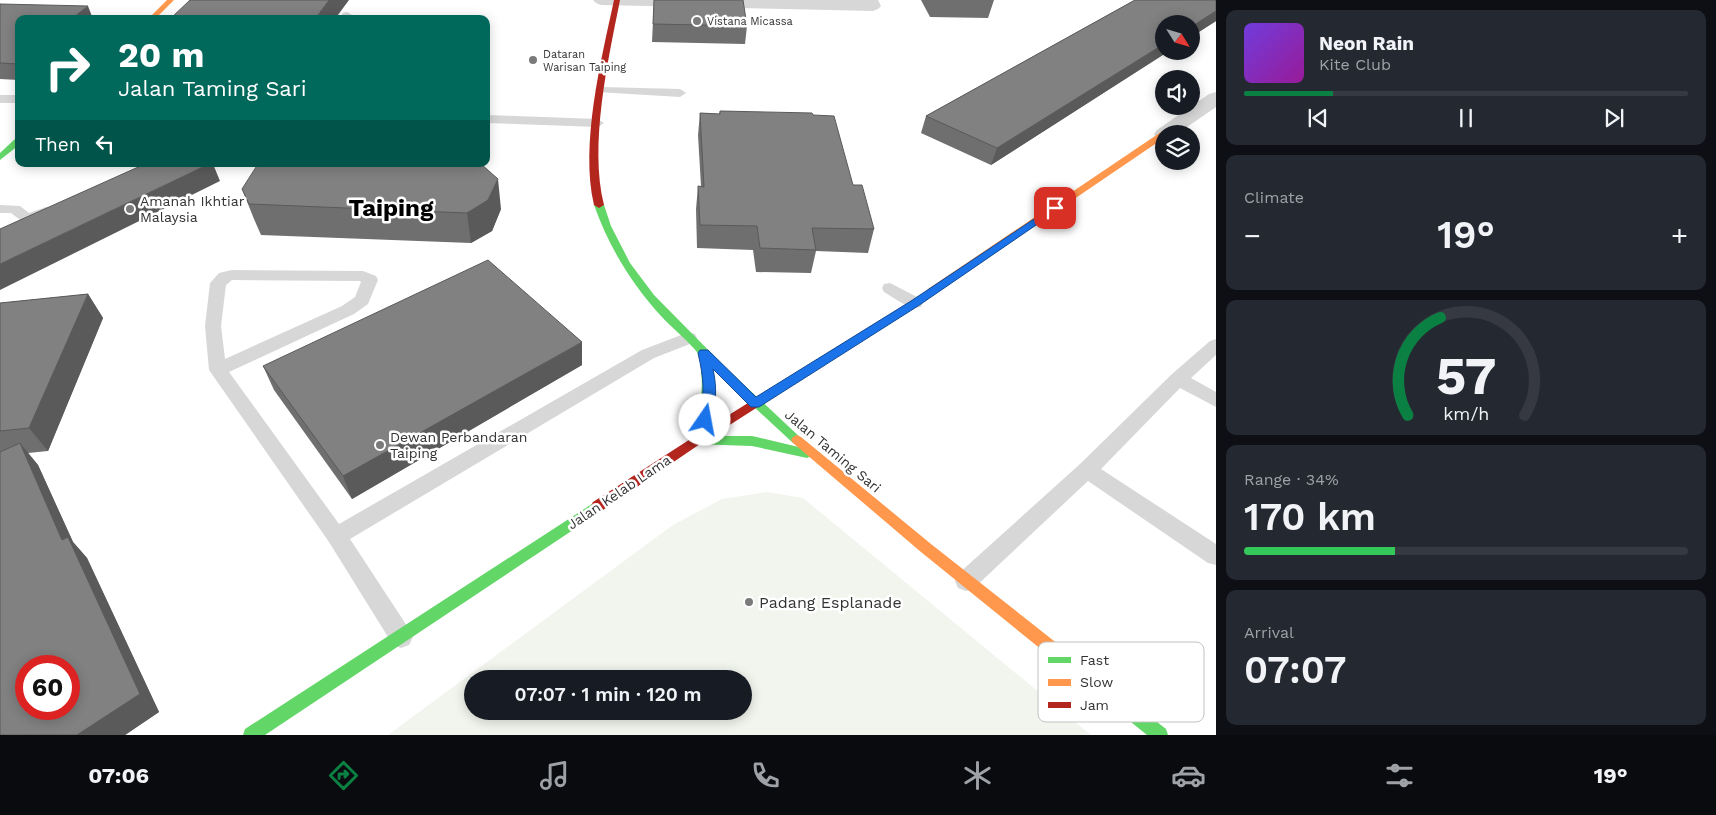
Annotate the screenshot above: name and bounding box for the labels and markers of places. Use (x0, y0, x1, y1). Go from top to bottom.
marker: Vistana Micassa (691, 15, 703, 27)
place label: Vistana Micassa (707, 15, 793, 28)
place label: Dataran Warisan Taiping (543, 48, 626, 74)
marker: Dataran Warisan Taiping (527, 54, 539, 66)
pin (1034, 187, 1076, 229)
place label: Amanah Ikhtiar Malaysia (140, 193, 245, 225)
marker: Amanah Ikhtiar Malaysia (124, 203, 136, 215)
place label: Dewan Perbandaran Taiping (390, 429, 527, 461)
marker: Dewan Perbandaran Taiping (374, 439, 386, 451)
place label: Padang Esplanade (759, 593, 902, 612)
marker: Padang Esplanade (743, 596, 755, 608)

